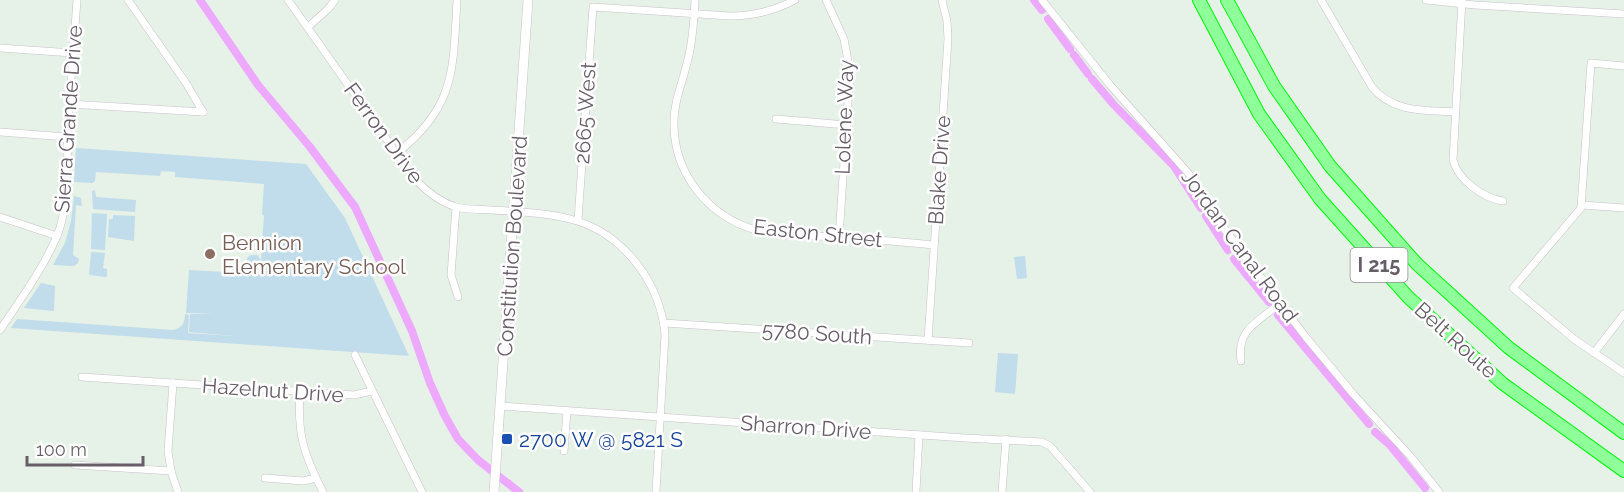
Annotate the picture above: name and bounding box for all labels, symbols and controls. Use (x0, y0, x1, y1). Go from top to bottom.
street label: Sierra Grande Drive (49, 24, 87, 214)
street label: Lolene Way (829, 59, 859, 175)
street label: 2665 West (569, 61, 601, 165)
street label: Ferron Drive (339, 78, 429, 188)
street label: Blake Drive (923, 115, 955, 225)
street label: Constitution Boulevard (492, 135, 532, 357)
street label: Jordan Canal Road (1176, 165, 1304, 327)
street label: Easton Street (752, 214, 884, 252)
place label: Bennion Elementary School (222, 230, 406, 279)
marker: Bennion Elementary School (203, 247, 217, 261)
road number: I 215 (1350, 248, 1408, 282)
street label: Belt Route (1410, 297, 1502, 383)
street label: 5780 South (761, 317, 873, 349)
street label: Hazelnut Drive (201, 373, 345, 407)
street label: Sharron Drive (740, 410, 872, 444)
place label: 2700 W @ 5821 S (519, 427, 683, 452)
scale bar (27, 429, 142, 467)
marker: 2700 W @ 5821 S (500, 432, 514, 446)
text: 100 m (36, 439, 87, 460)

